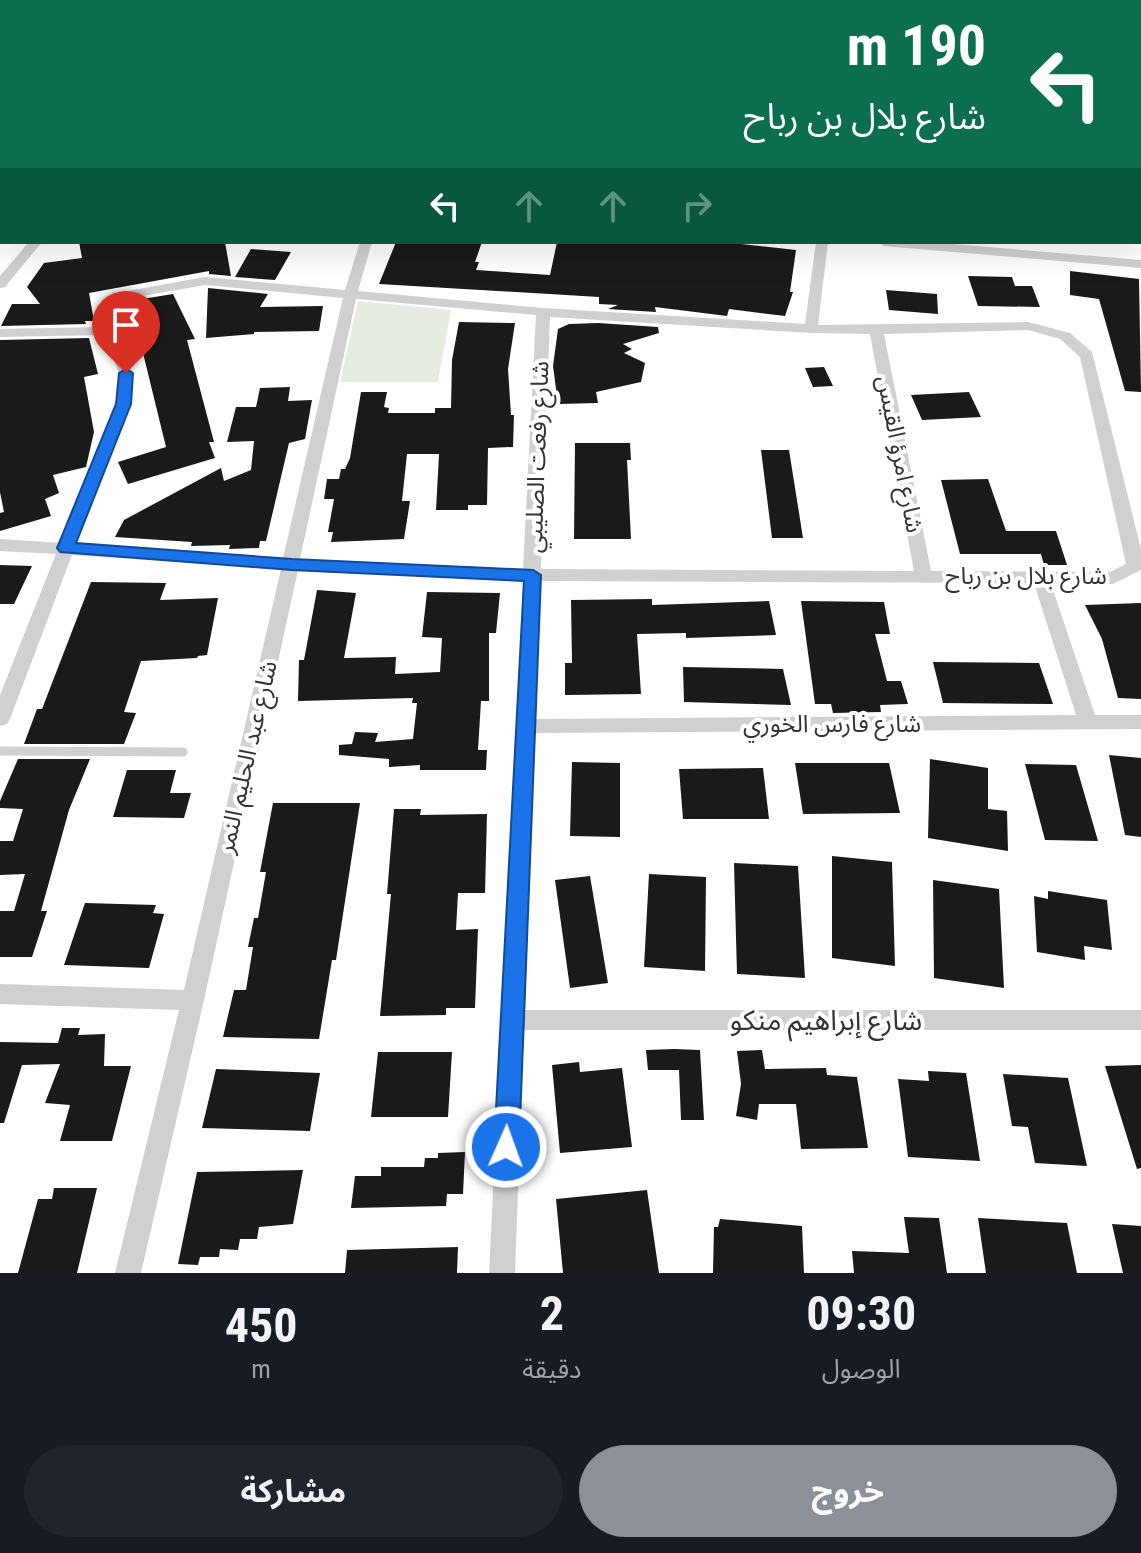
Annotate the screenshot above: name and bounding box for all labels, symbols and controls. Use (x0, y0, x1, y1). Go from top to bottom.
text: 190 m (847, 13, 986, 79)
icon: left (1014, 32, 1118, 136)
text: شارع بلال بن رباح (744, 96, 986, 138)
icon: left (423, 184, 467, 228)
icon: ahead (507, 184, 551, 228)
icon: ahead (591, 184, 635, 228)
icon: right (675, 184, 719, 228)
pin (92, 291, 160, 373)
icon: arrive (104, 303, 148, 347)
street label: شارع رفعت الصليبي (520, 361, 559, 554)
street label: شارع امرؤ القيس (868, 373, 929, 536)
street label: شارع بلال بن رباح (945, 562, 1107, 593)
street label: شارع عبد الحليم النمر (211, 658, 286, 858)
street label: شارع فارس الخوري (743, 710, 921, 743)
street label: شارع إبراهيم منكو (730, 1004, 922, 1042)
position arrow (464, 1105, 548, 1189)
text: 2 (540, 1285, 564, 1342)
text: 09:30 (806, 1285, 916, 1342)
text: 450 (225, 1297, 298, 1354)
text: m (251, 1354, 271, 1384)
text: دقيقة (522, 1354, 581, 1384)
text: الوصول (822, 1354, 901, 1384)
button: مشاركة (24, 1445, 563, 1537)
button: خروج (579, 1445, 1117, 1537)

